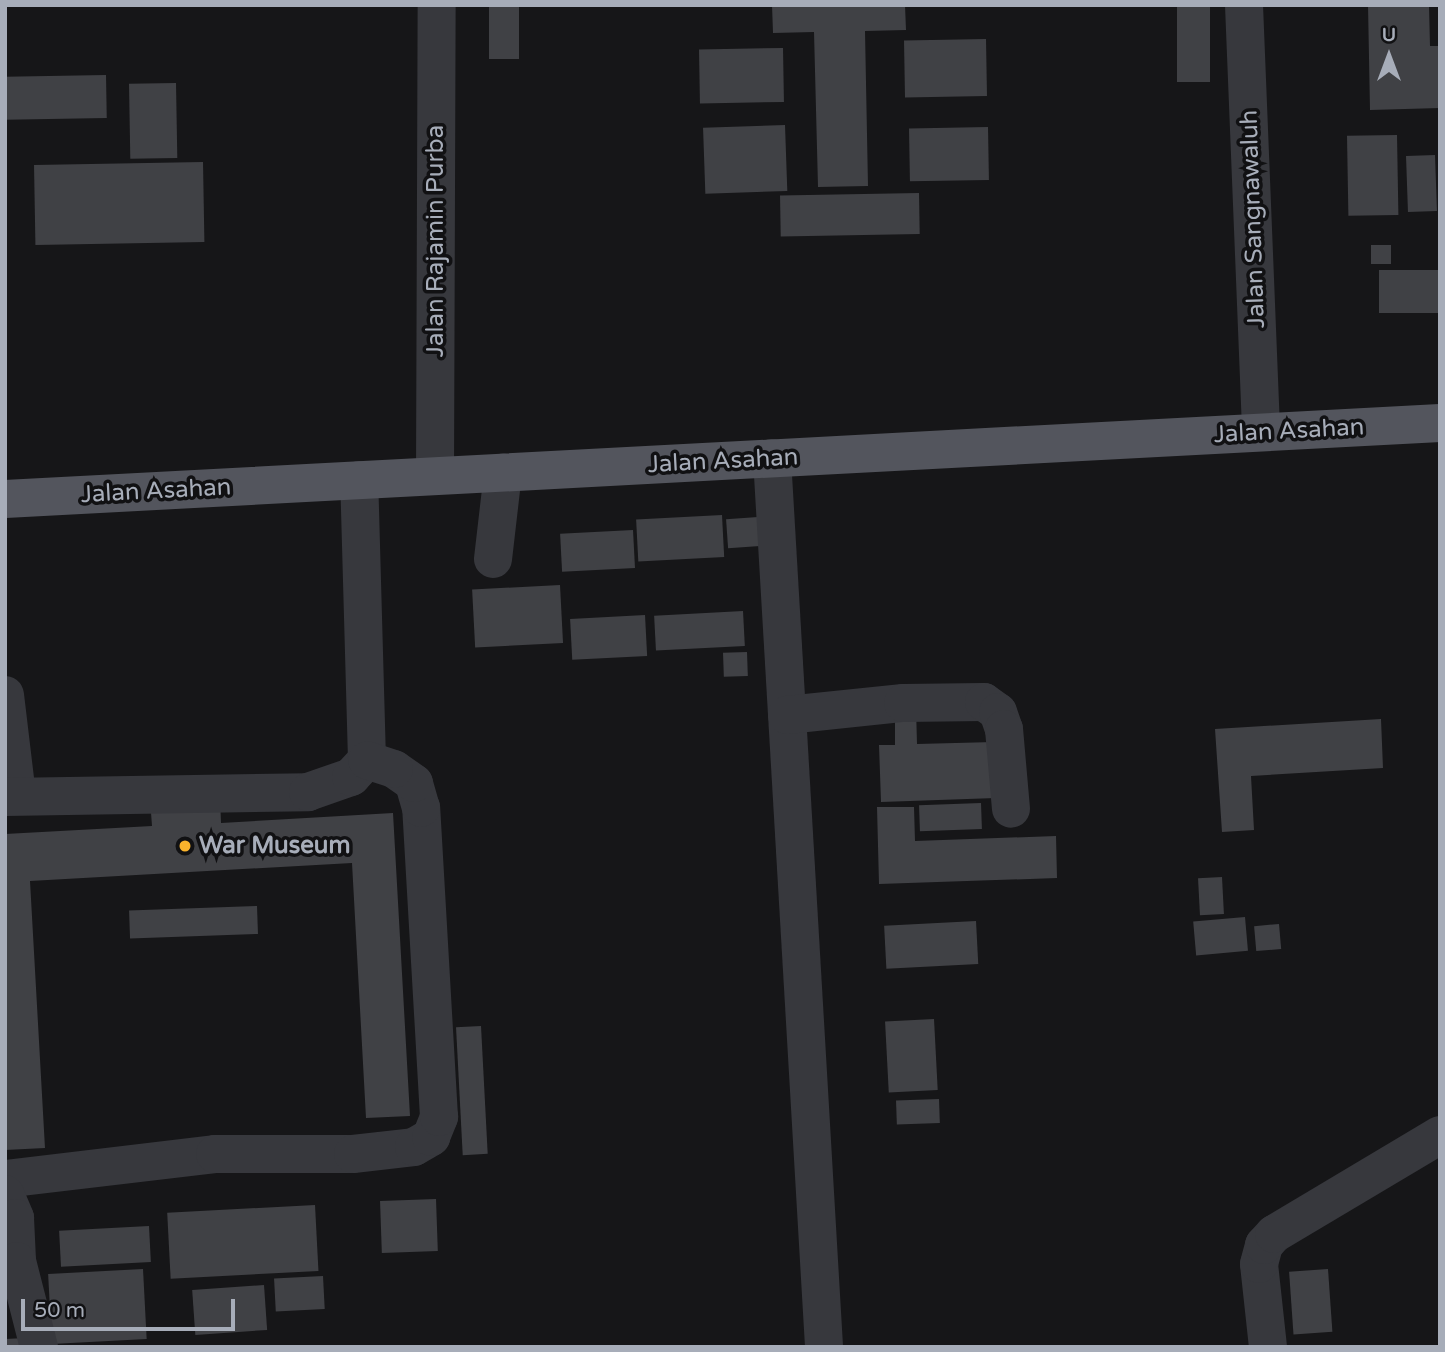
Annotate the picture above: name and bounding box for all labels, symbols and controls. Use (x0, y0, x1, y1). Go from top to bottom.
north arrow (1354, 21, 1424, 91)
text: U (1382, 24, 1396, 46)
street label: Jalan Sangnawaluh (1235, 109, 1271, 329)
street label: Jalan Rajamin Purba (422, 125, 450, 357)
street label: Jalan Asahan (1213, 413, 1365, 449)
street label: Jalan Asahan (647, 443, 799, 479)
street label: Jalan Asahan (80, 473, 232, 509)
place label: War Museum (199, 832, 350, 860)
marker: War Museum (177, 838, 193, 854)
scale bar (24, 1286, 238, 1330)
text: 50 m (34, 1298, 85, 1323)

